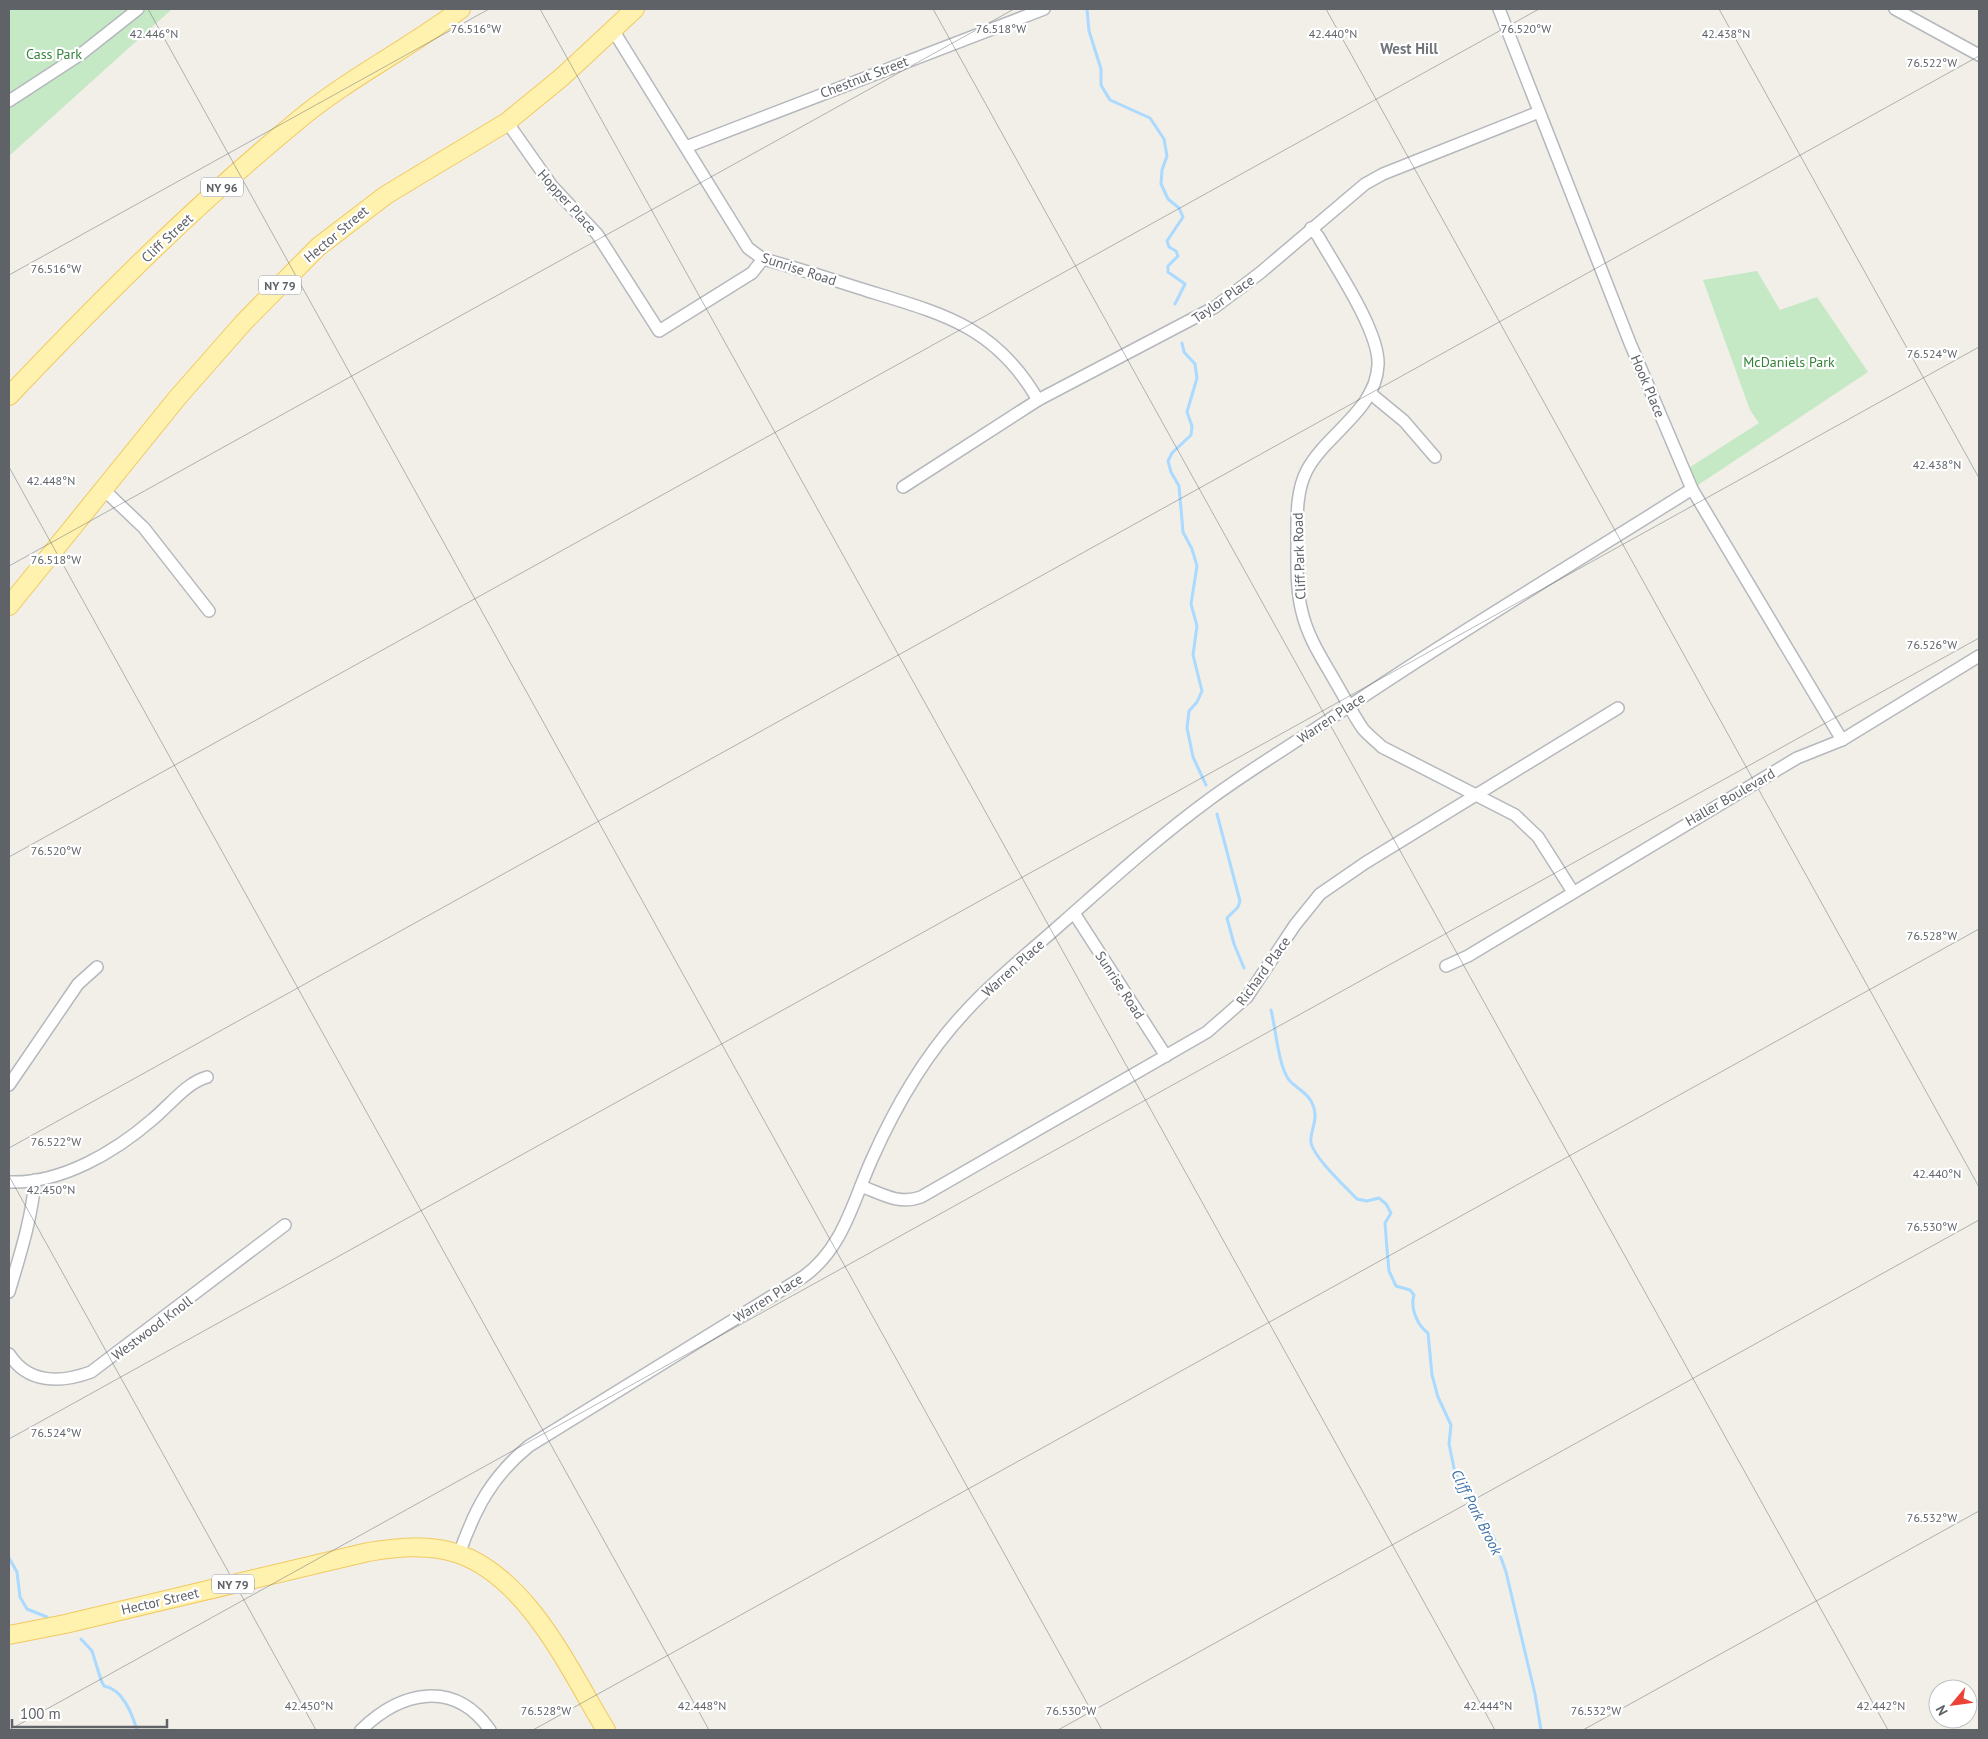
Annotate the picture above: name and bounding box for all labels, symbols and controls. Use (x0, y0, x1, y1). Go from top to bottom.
text: 76.516°W (451, 21, 501, 36)
text: 76.518°W (976, 21, 1026, 36)
text: 76.520°W (1501, 21, 1551, 36)
text: 42.446°N (130, 26, 178, 41)
text: 42.440°N (1309, 26, 1357, 41)
text: 42.438°N (1702, 26, 1750, 41)
district label: West Hill (1380, 39, 1438, 58)
park label: Cass Park (26, 45, 82, 63)
street label: Chestnut Street (817, 52, 911, 102)
text: 76.522°W (1907, 55, 1957, 70)
street label: Hopper Place (534, 165, 600, 237)
road number: NY 96 (201, 178, 243, 196)
street label: Hector Street (300, 202, 372, 266)
street label: Cliff Street (137, 209, 197, 266)
street label: Sunrise Road (759, 248, 839, 290)
text: 76.516°W (31, 261, 81, 276)
street label: Taylor Place (1188, 271, 1258, 327)
road number: NY 79 (259, 276, 301, 294)
text: 76.524°W (1907, 346, 1957, 361)
street label: Hook Place (1627, 352, 1669, 420)
park label: McDaniels Park (1743, 353, 1835, 371)
text: 42.438°N (1913, 457, 1961, 472)
text: 42.448°N (27, 473, 75, 488)
street label: Cliff Park Road (1288, 512, 1310, 600)
text: 76.518°W (31, 552, 81, 567)
text: 76.526°W (1907, 637, 1957, 652)
street label: Warren Place (1294, 689, 1368, 747)
street label: Haller Boulevard (1682, 764, 1778, 830)
text: 76.520°W (31, 843, 81, 858)
text: 76.528°W (1907, 928, 1957, 943)
street label: Richard Place (1232, 933, 1294, 1009)
street label: Warren Place (978, 935, 1048, 1001)
street label: Sunrise Road (1091, 948, 1149, 1022)
text: 76.522°W (31, 1134, 81, 1149)
text: 42.440°N (1913, 1166, 1961, 1181)
text: 42.450°N (27, 1182, 75, 1197)
text: 76.530°W (1907, 1219, 1957, 1234)
street label: Warren Place (730, 1270, 806, 1326)
street label: Westwood Knoll (108, 1292, 196, 1364)
text: 76.524°W (31, 1425, 81, 1440)
water label: Cliff Park Brook (1447, 1466, 1507, 1559)
text: 76.532°W (1907, 1510, 1957, 1525)
road number: NY 79 (212, 1575, 254, 1594)
street label: Hector Street (119, 1583, 201, 1619)
north arrow (1928, 1679, 1978, 1729)
scale bar (12, 1696, 168, 1728)
text: 42.450°N (285, 1698, 333, 1713)
text: 42.448°N (678, 1698, 726, 1713)
text: 42.444°N (1464, 1698, 1512, 1713)
text: 42.442°N (1857, 1698, 1905, 1713)
text: N (1932, 1702, 1952, 1719)
text: 76.528°W (521, 1703, 571, 1718)
text: 76.530°W (1046, 1703, 1096, 1718)
text: 76.532°W (1571, 1703, 1621, 1718)
text: 100 m (20, 1704, 61, 1723)

